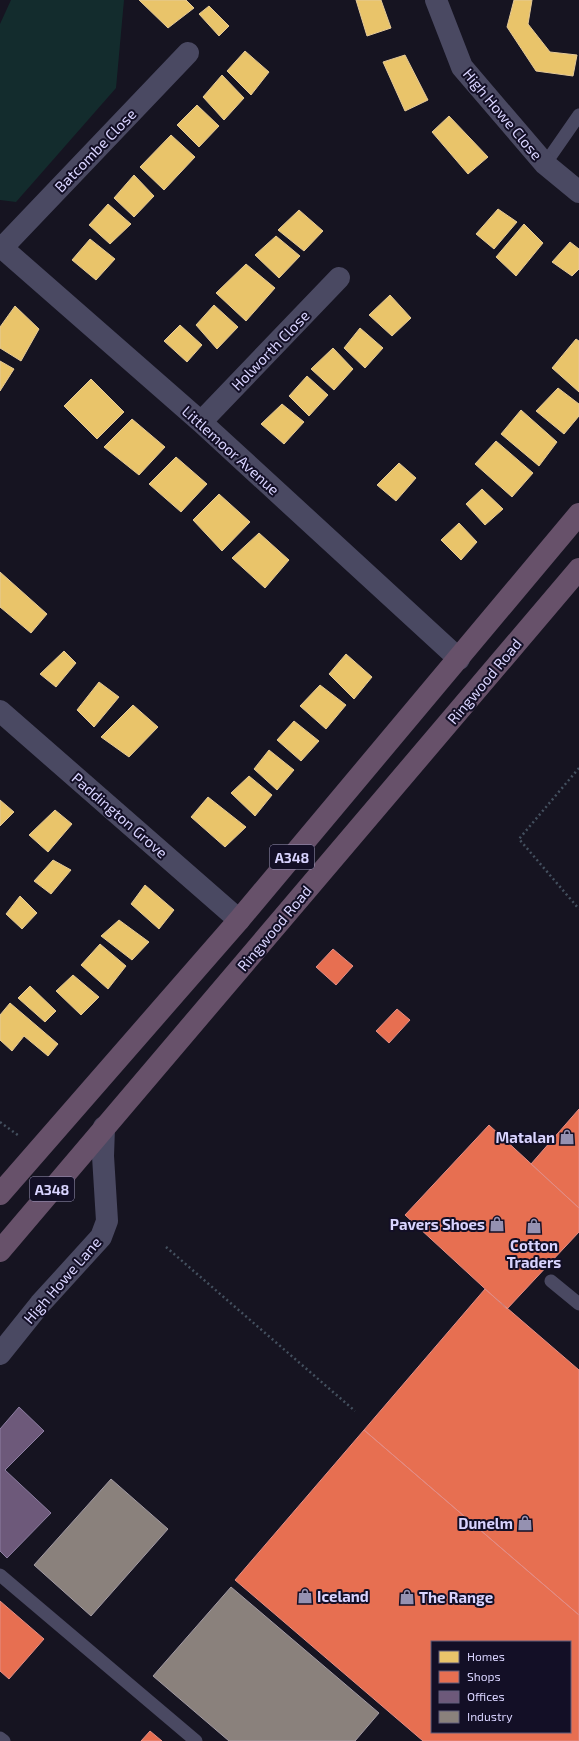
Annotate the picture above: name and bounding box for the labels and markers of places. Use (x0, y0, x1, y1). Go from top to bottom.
place label: Matalan (496, 1128, 555, 1146)
shop icon: Matalan (558, 1128, 576, 1146)
place label: Pavers Shoes (390, 1215, 485, 1233)
shop icon: Pavers Shoes (488, 1215, 506, 1233)
shop icon: Cotton Traders (525, 1217, 543, 1235)
place label: Cotton Traders (507, 1236, 561, 1271)
place label: Dunelm (458, 1514, 513, 1532)
shop icon: Dunelm (516, 1514, 534, 1532)
shop icon: Iceland (296, 1587, 314, 1605)
place label: Iceland (317, 1587, 369, 1605)
shop icon: The Range (398, 1588, 416, 1606)
place label: The Range (419, 1588, 493, 1606)

